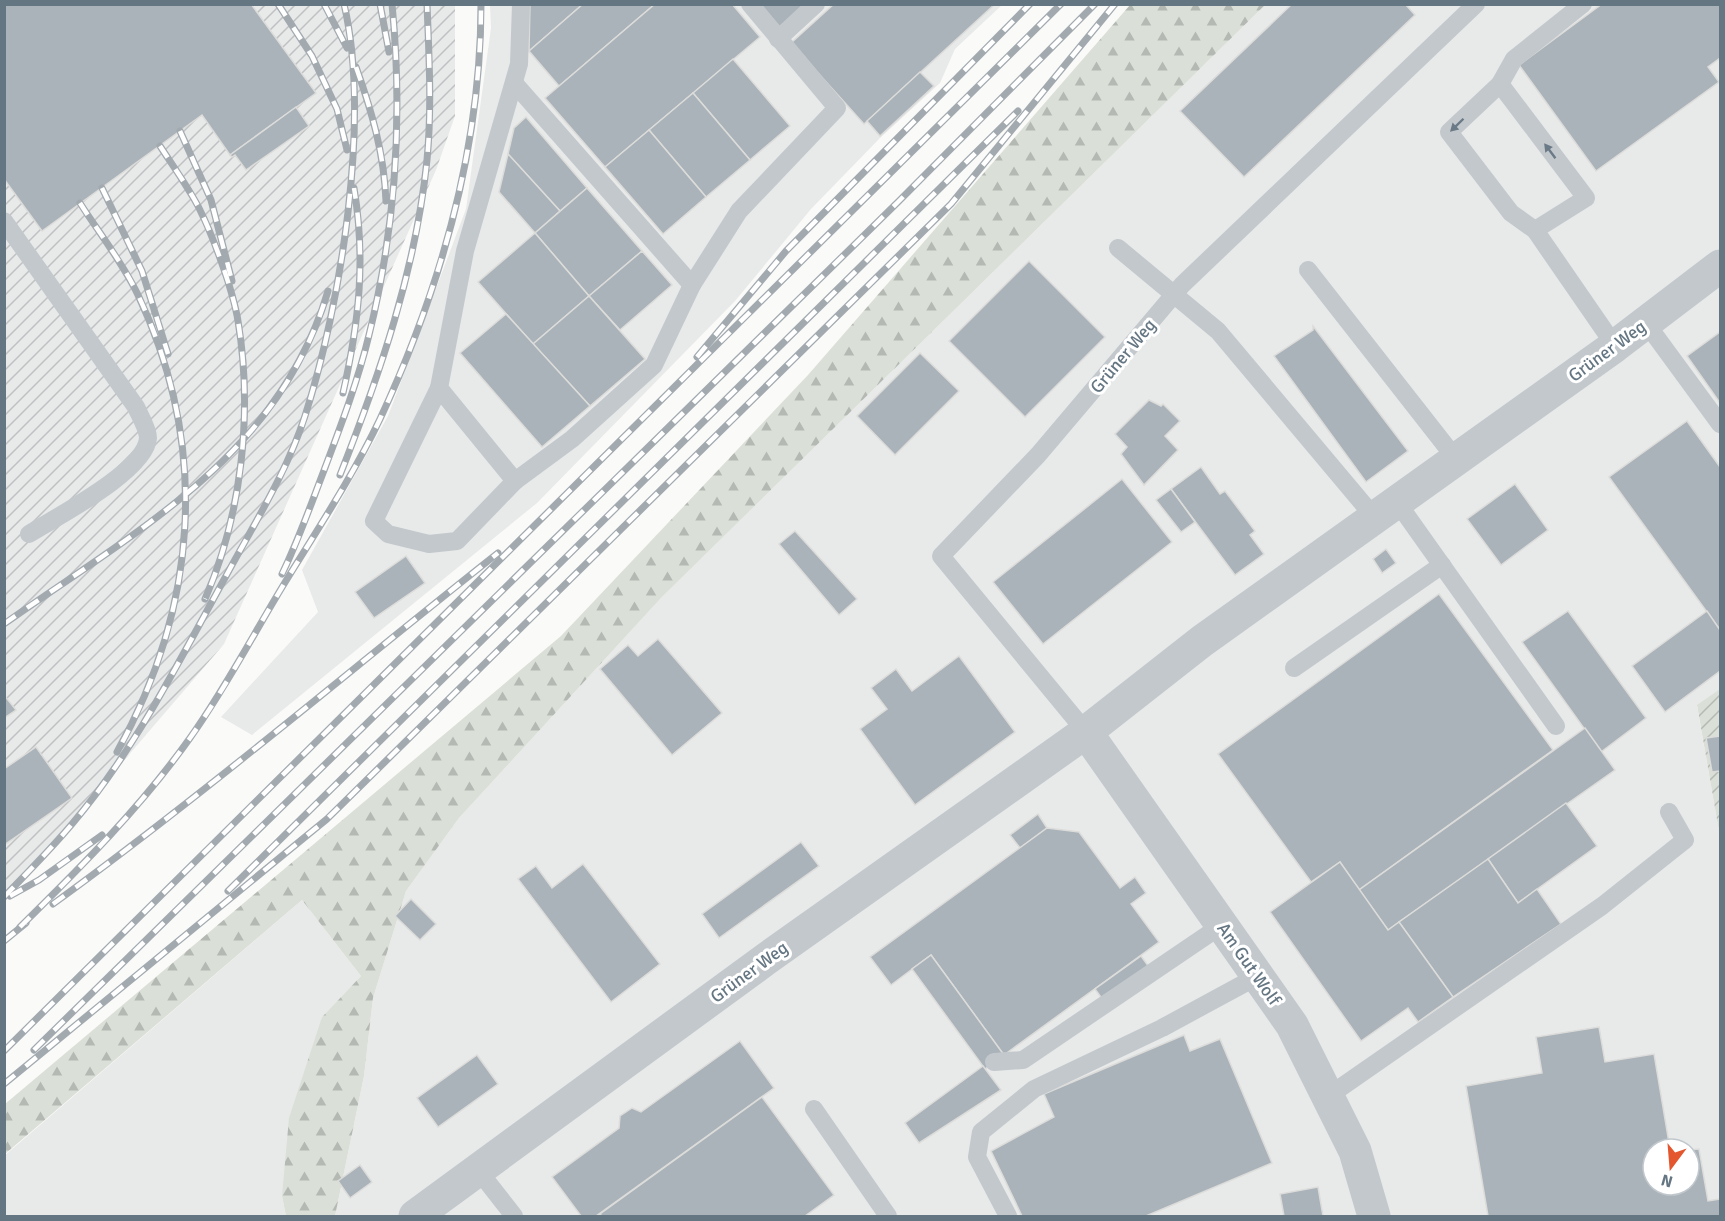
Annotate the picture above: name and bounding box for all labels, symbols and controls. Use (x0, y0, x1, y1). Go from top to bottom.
one-way arrow (1451, 117, 1465, 131)
one-way arrow (1545, 144, 1557, 159)
street label: Grüner Weg (1085, 314, 1161, 398)
street label: Grüner Weg (1564, 315, 1650, 387)
street label: Am Gut Wolf (1212, 918, 1286, 1010)
street label: Grüner Weg (706, 936, 792, 1008)
north arrow (1641, 1137, 1701, 1197)
text: N (1659, 1169, 1675, 1192)

